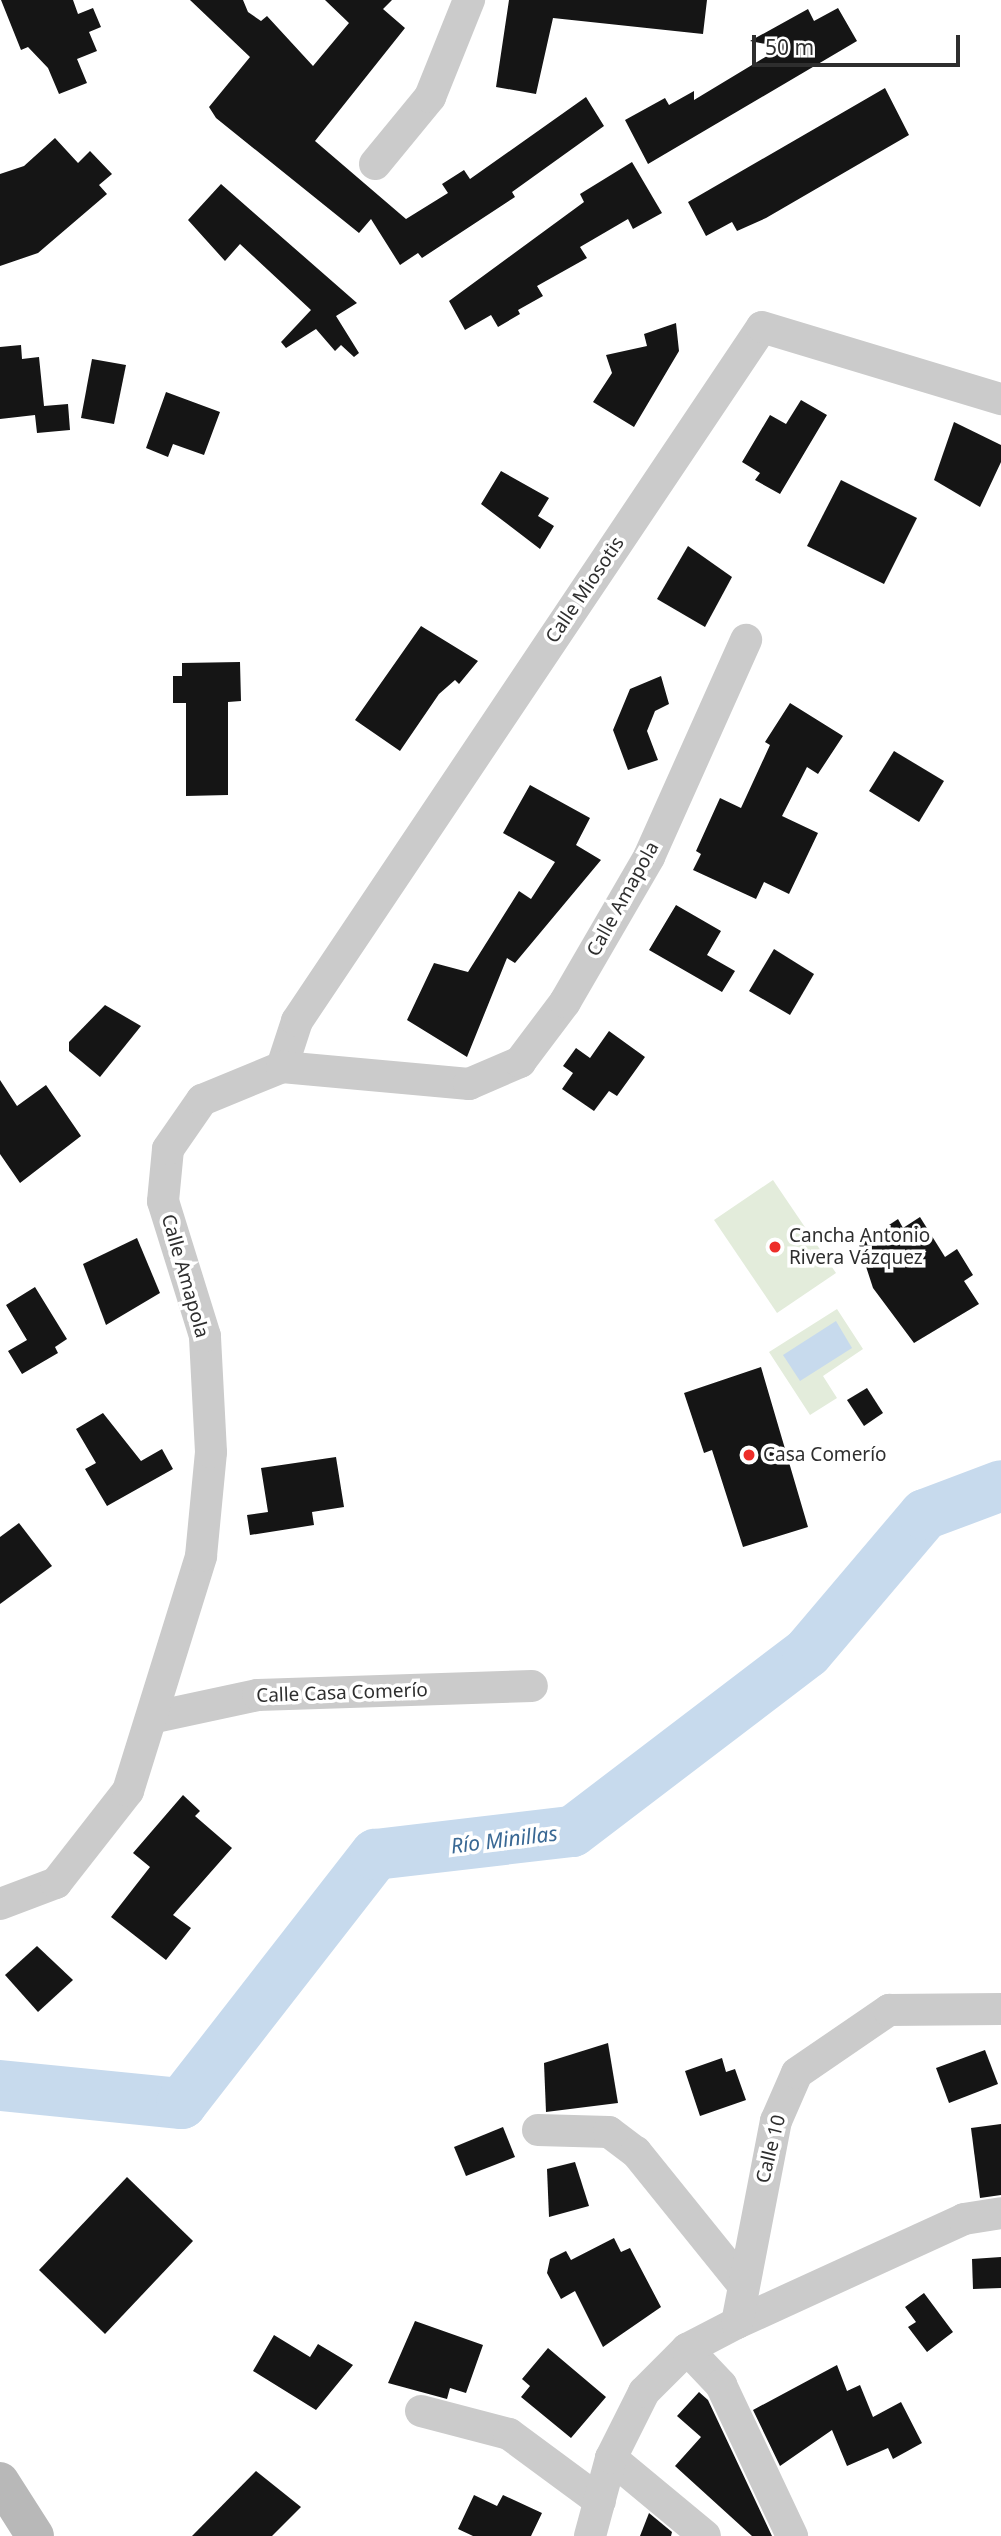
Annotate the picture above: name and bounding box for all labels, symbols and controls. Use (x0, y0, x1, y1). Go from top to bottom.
scale bar (756, 21, 964, 65)
text: 50 m (765, 33, 814, 61)
street label: Calle Miosotis (541, 533, 629, 647)
street label: Calle Amapola (582, 838, 664, 960)
street label: Calle Amapola (156, 1212, 214, 1340)
place label: Cancha Antonio Rivera Vázquez (789, 1225, 930, 1269)
marker: Cancha Antonio Rivera Vázquez (767, 1239, 783, 1255)
place label: Casa Comerío (763, 1444, 887, 1466)
marker: Casa Comerío (741, 1447, 757, 1463)
street label: Calle Casa Comerío (256, 1679, 428, 1707)
water label: Río Minillas (449, 1820, 559, 1858)
street label: Calle 10 (751, 2112, 791, 2186)

